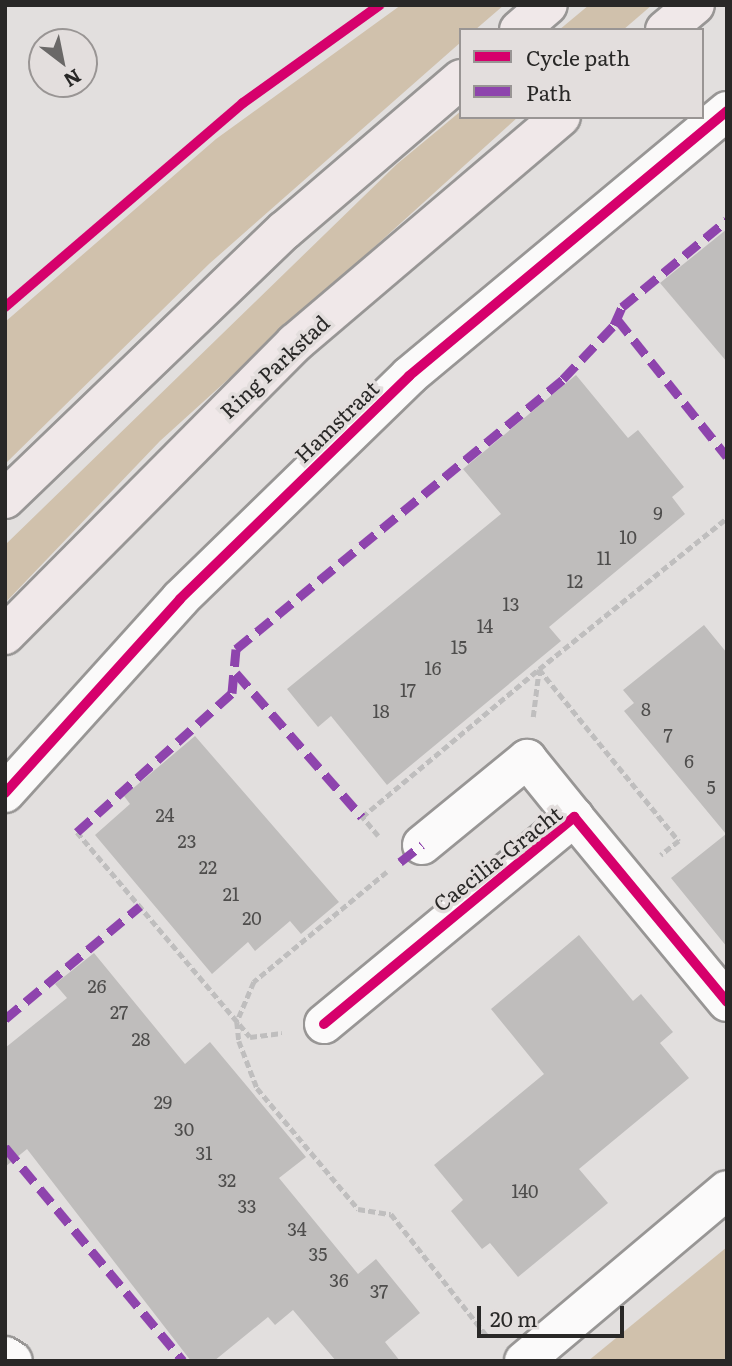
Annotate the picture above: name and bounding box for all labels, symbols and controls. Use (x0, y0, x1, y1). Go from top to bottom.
north arrow (28, 28, 98, 98)
legend (459, 28, 704, 119)
text: Cycle path (526, 41, 630, 72)
text: N (59, 63, 87, 95)
text: Path (526, 76, 572, 107)
street label: Ring Parkstad (214, 309, 334, 423)
street label: Hamstraat (289, 375, 383, 467)
house number: 9 (653, 502, 663, 524)
house number: 10 (619, 526, 637, 548)
house number: 11 (597, 547, 611, 569)
house number: 12 (567, 570, 583, 592)
house number: 13 (502, 593, 520, 615)
house number: 14 (477, 615, 493, 637)
house number: 15 (451, 636, 467, 658)
house number: 16 (425, 657, 441, 679)
house number: 17 (400, 679, 416, 701)
house number: 8 (641, 698, 651, 720)
house number: 18 (372, 700, 390, 722)
house number: 7 (663, 724, 673, 746)
house number: 6 (684, 750, 694, 772)
house number: 5 (706, 776, 716, 798)
street label: Caecilia-Gracht (428, 800, 566, 916)
house number: 24 (155, 804, 175, 826)
house number: 23 (178, 830, 196, 852)
house number: 22 (199, 856, 217, 878)
house number: 21 (223, 883, 239, 905)
house number: 20 (242, 907, 262, 929)
house number: 26 (88, 975, 106, 997)
house number: 27 (110, 1001, 128, 1023)
house number: 28 (131, 1028, 151, 1050)
house number: 29 (154, 1091, 172, 1113)
house number: 30 (174, 1118, 194, 1140)
house number: 31 (195, 1142, 213, 1164)
house number: 32 (218, 1169, 236, 1191)
house number: 140 (512, 1180, 538, 1202)
house number: 33 (238, 1195, 256, 1217)
house number: 34 (287, 1218, 307, 1240)
house number: 35 (309, 1243, 327, 1265)
house number: 36 (329, 1269, 349, 1291)
house number: 37 (370, 1280, 388, 1302)
scale bar (480, 1292, 627, 1336)
text: 20 m (490, 1302, 537, 1333)

